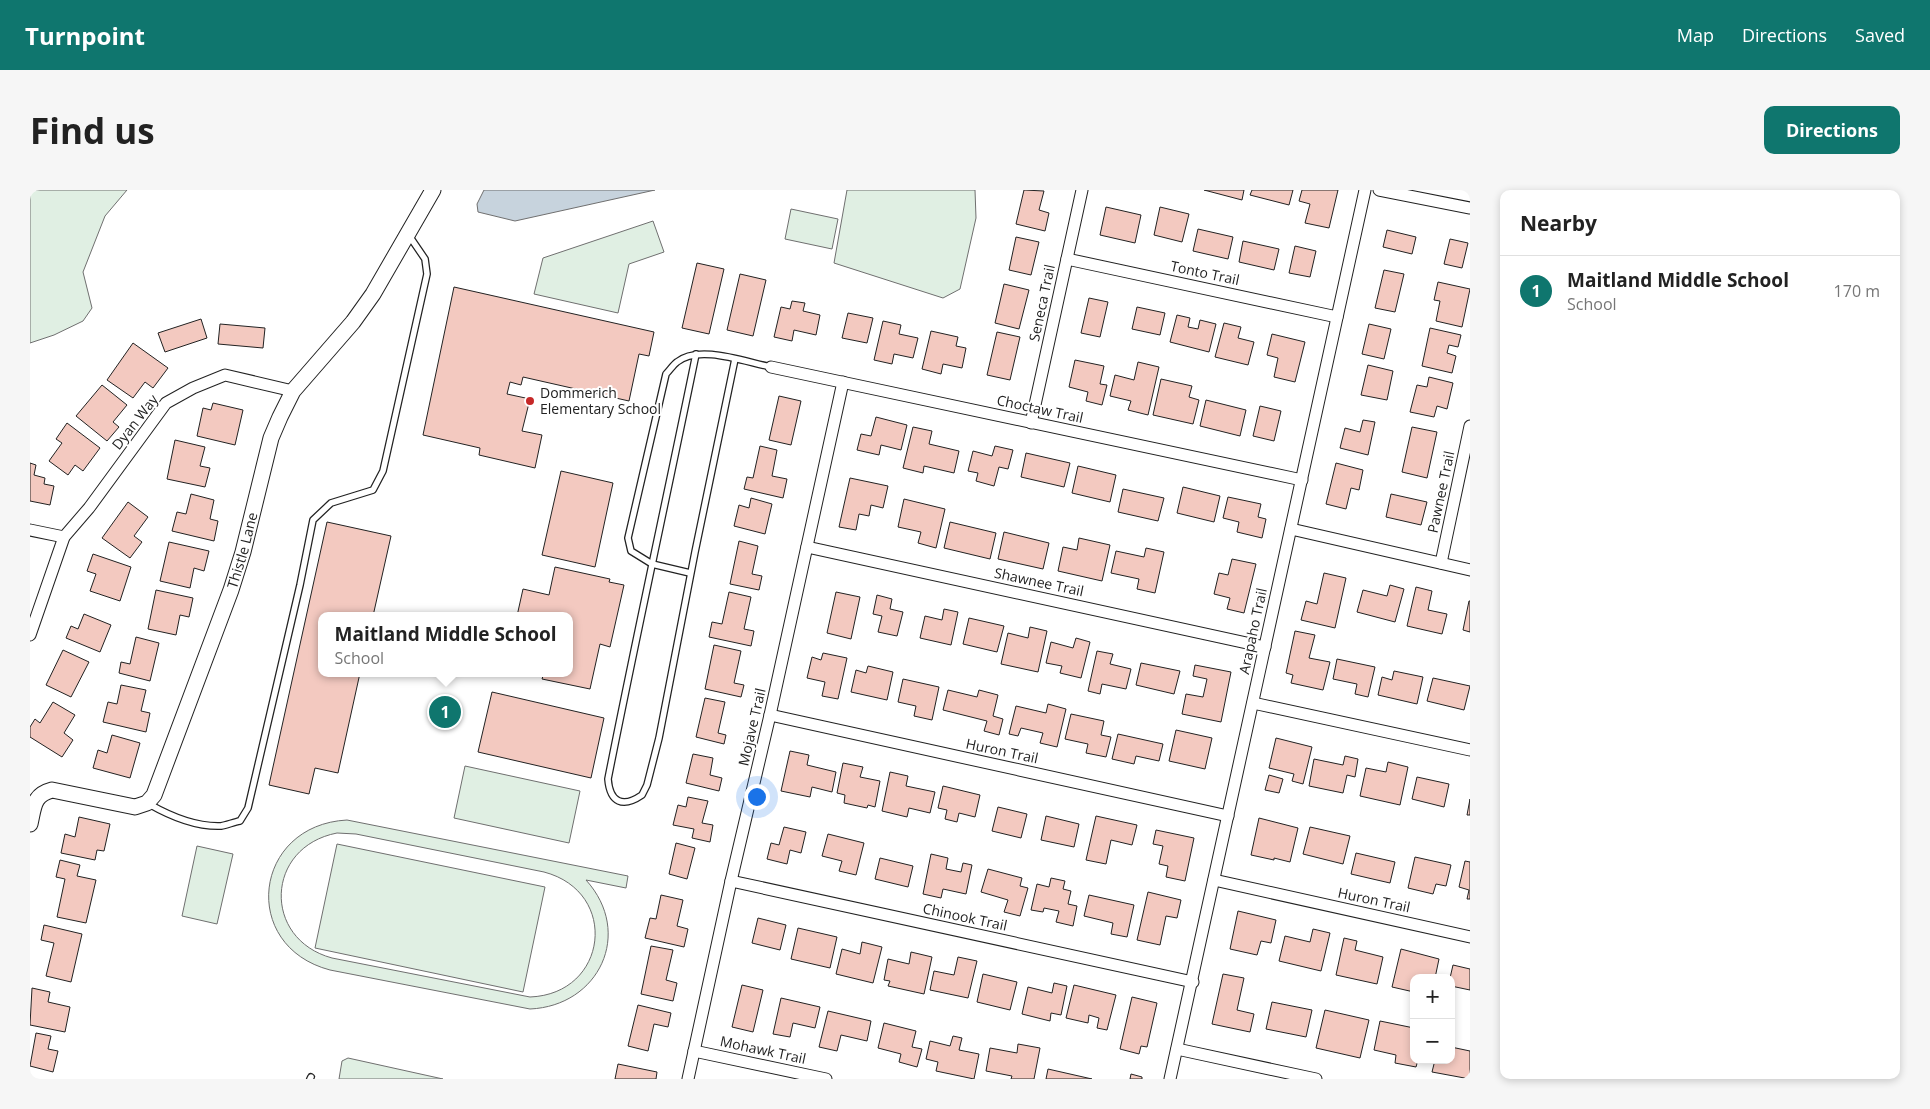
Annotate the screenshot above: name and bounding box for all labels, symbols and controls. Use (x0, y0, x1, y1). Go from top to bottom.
text: Turnpoint (25, 19, 145, 52)
text: Map (1677, 23, 1714, 47)
text: Directions (1742, 23, 1827, 47)
text: Saved (1855, 23, 1905, 47)
button: Directions (1764, 106, 1900, 154)
text: Find us (30, 107, 155, 154)
text: Nearby (1520, 209, 1597, 237)
street label: Tonto Trail (1169, 256, 1241, 289)
street label: Seneca Trail (1024, 263, 1059, 343)
text: Maitland Middle School (1567, 267, 1789, 293)
text: 1 (1531, 280, 1541, 302)
text: 170 m (1834, 280, 1880, 302)
text: School (1567, 293, 1617, 315)
place label: Dommerich Elementary School (540, 383, 661, 418)
street label: Dyan Way (107, 390, 163, 453)
street label: Choctaw Trail (995, 390, 1085, 427)
marker: Dommerich Elementary School (524, 395, 536, 407)
street label: Pawnee Trail (1423, 449, 1458, 535)
street label: Thistle Lane (222, 510, 261, 591)
street label: Shawnee Trail (993, 563, 1086, 600)
street label: Arapaho Trail (1234, 586, 1271, 676)
popup (318, 612, 573, 677)
text: Maitland Middle School (335, 621, 556, 647)
text: School (335, 647, 384, 669)
street label: Mojave Trail (733, 686, 770, 768)
pin: 1 (429, 693, 461, 731)
street label: Huron Trail (964, 734, 1040, 767)
your location (744, 784, 770, 810)
street label: Huron Trail (1336, 883, 1412, 916)
street label: Chinook Trail (921, 898, 1009, 935)
map controls (1410, 974, 1455, 1064)
button: + (1410, 974, 1455, 1019)
button: − (1410, 1019, 1455, 1064)
street label: Mohawk Trail (718, 1031, 808, 1068)

